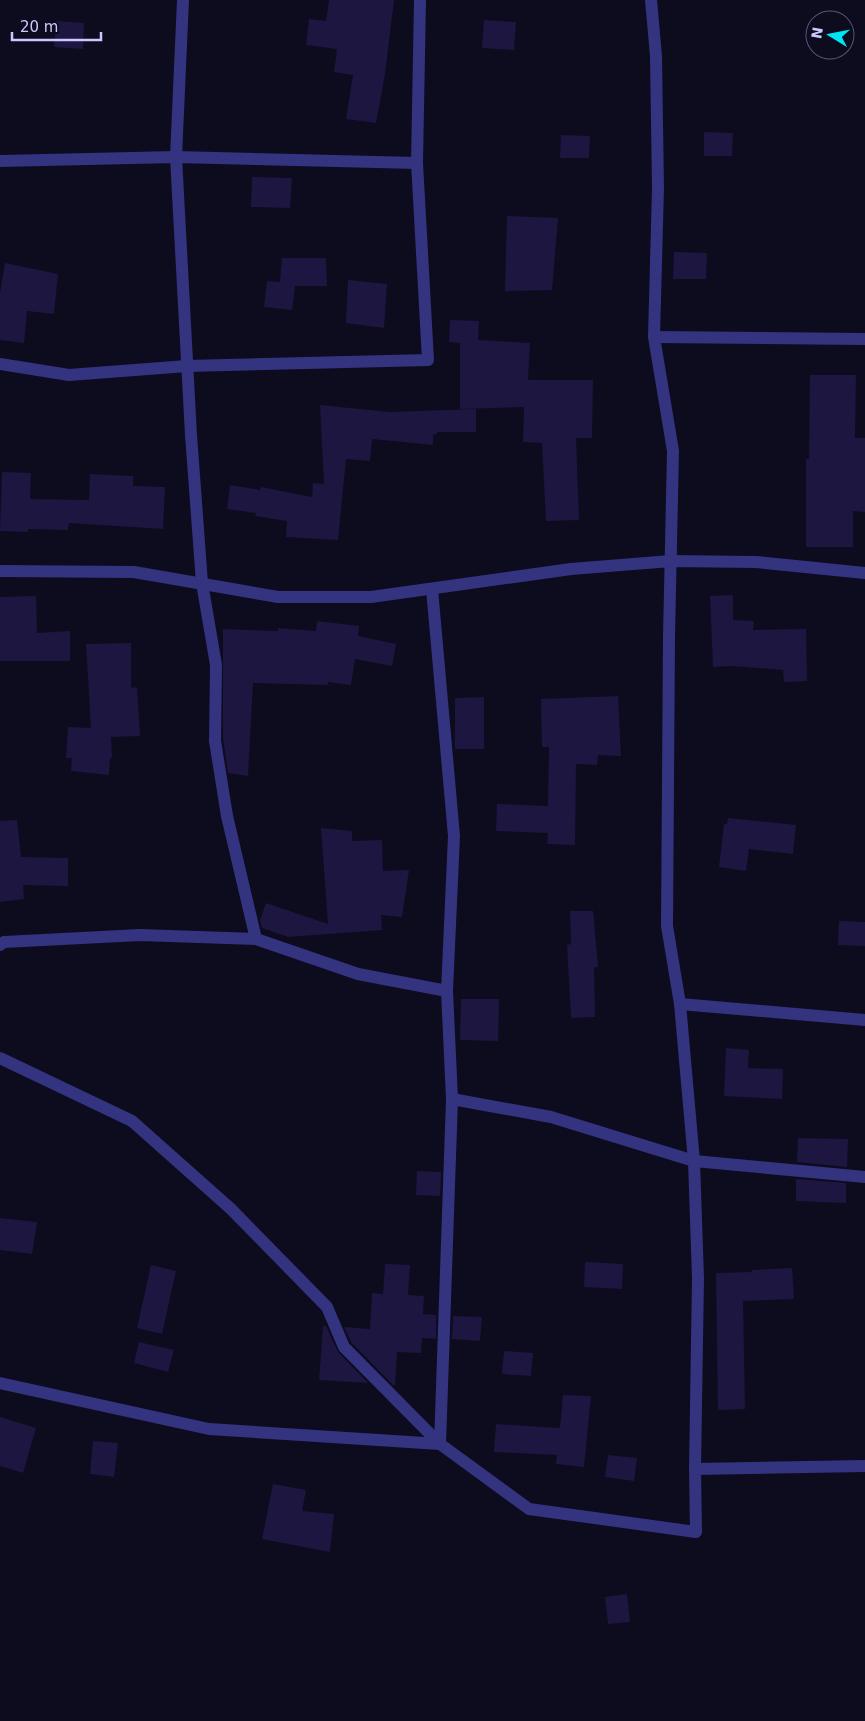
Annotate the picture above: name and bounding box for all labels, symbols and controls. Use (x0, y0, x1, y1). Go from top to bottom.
scale bar (12, 10, 101, 42)
north arrow (805, 10, 855, 60)
text: 20 m (20, 18, 58, 36)
text: N (808, 26, 826, 40)

